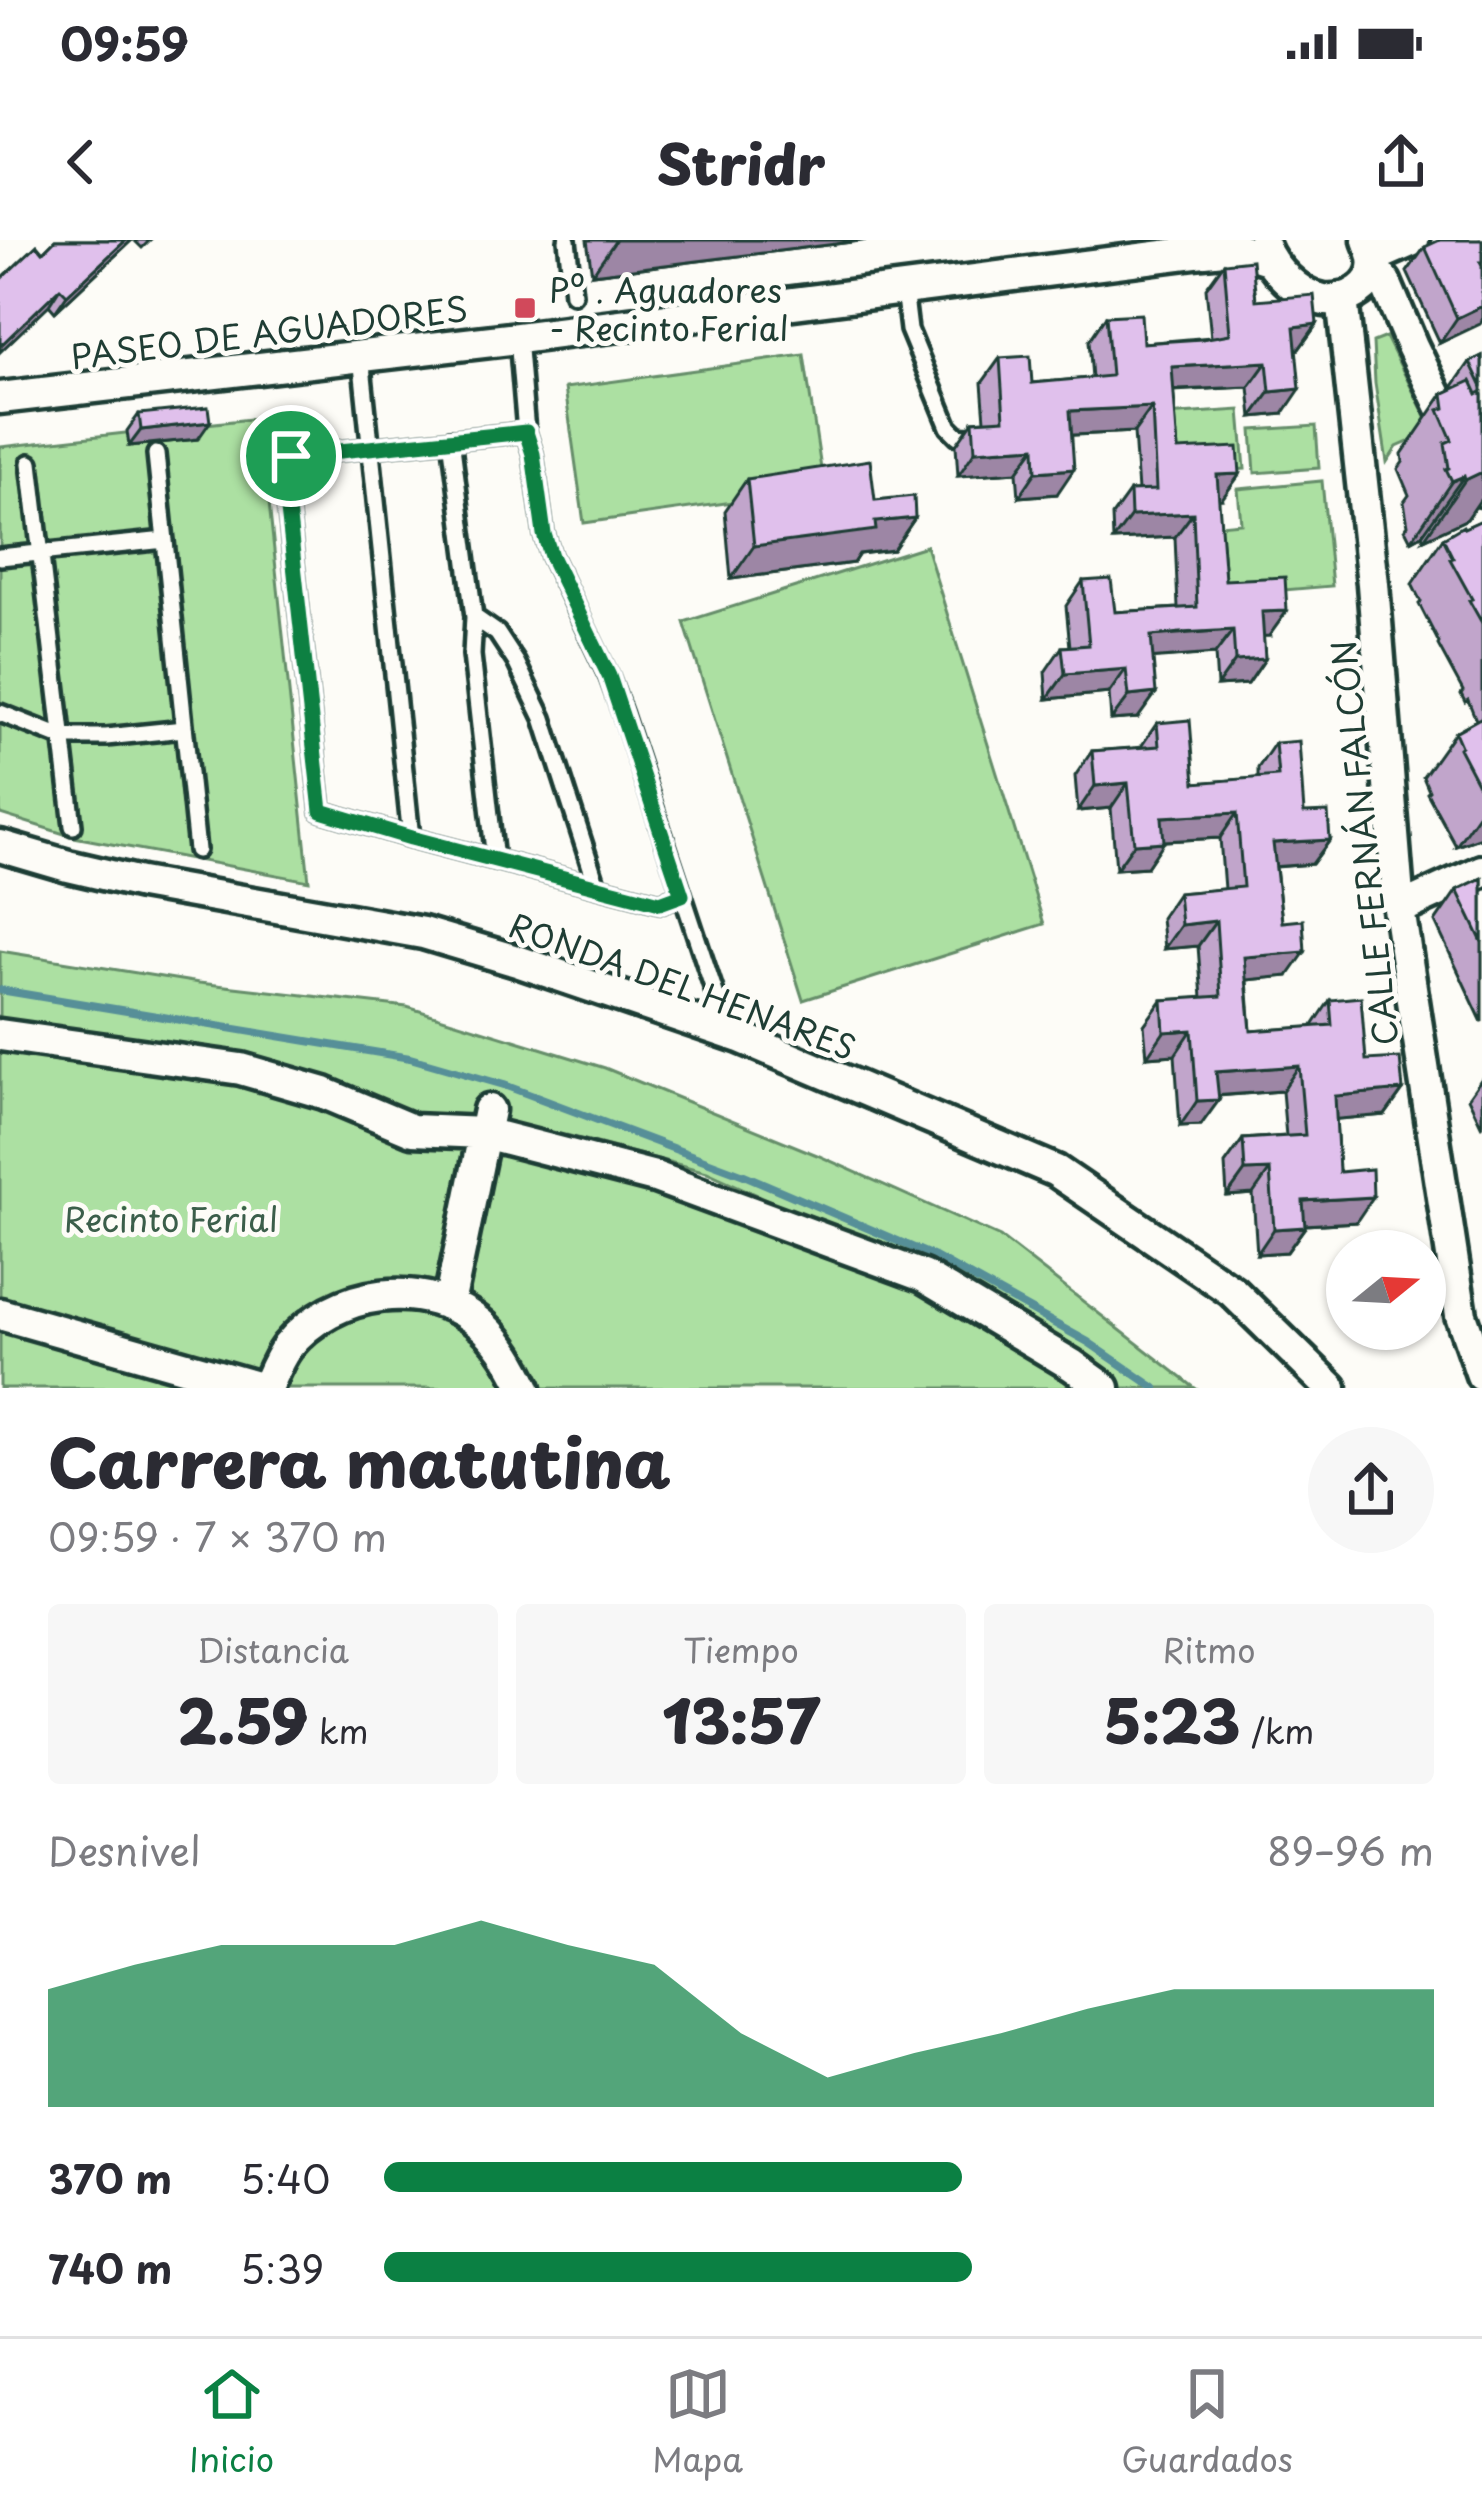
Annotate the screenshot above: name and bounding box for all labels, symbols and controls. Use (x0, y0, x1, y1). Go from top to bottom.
text: 09:59 (60, 8, 189, 76)
text: Stridr (657, 122, 825, 203)
icon: back (48, 129, 114, 195)
icon: share (1368, 129, 1434, 195)
place label: Pº . Aguadores - Recinto Ferial (549, 264, 789, 352)
street label: PASEO DE AGUADORES (68, 282, 470, 380)
marker: Pº . Aguadores - Recinto Ferial (512, 295, 538, 321)
pin (240, 405, 342, 507)
icon: arrive (258, 423, 324, 489)
street label: CALLE FERNÁN FALCÓN (1317, 638, 1409, 1048)
street label: RONDA DEL HENARES (502, 899, 864, 1071)
park label: Recinto Ferial (64, 1193, 278, 1243)
north arrow (1326, 1230, 1446, 1350)
map controls (1326, 1230, 1446, 1350)
text: Carrera matutina (48, 1411, 671, 1510)
button: share (1308, 1427, 1434, 1553)
text: 09:59 · 7 × 370 m (48, 1506, 387, 1565)
text: Distancia (197, 1624, 349, 1674)
text: Tiempo (683, 1624, 799, 1674)
text: Ritmo (1162, 1624, 1256, 1674)
text: 2.59 (178, 1674, 308, 1764)
text: 13:57 (662, 1674, 820, 1764)
text: 5:23 (1104, 1674, 1240, 1764)
text: km (308, 1705, 368, 1755)
text: /km (1240, 1705, 1314, 1755)
text: Desnivel (48, 1820, 200, 1879)
text: 89–96 m (1267, 1820, 1434, 1879)
text: 370 m (48, 2148, 172, 2207)
text: 5:40 (240, 2148, 330, 2207)
text: 740 m (48, 2238, 172, 2297)
text: 5:39 (240, 2238, 324, 2297)
tab: Inicio (189, 2361, 274, 2483)
tab: Mapa (652, 2361, 743, 2483)
tab: Guardados (1121, 2361, 1293, 2483)

